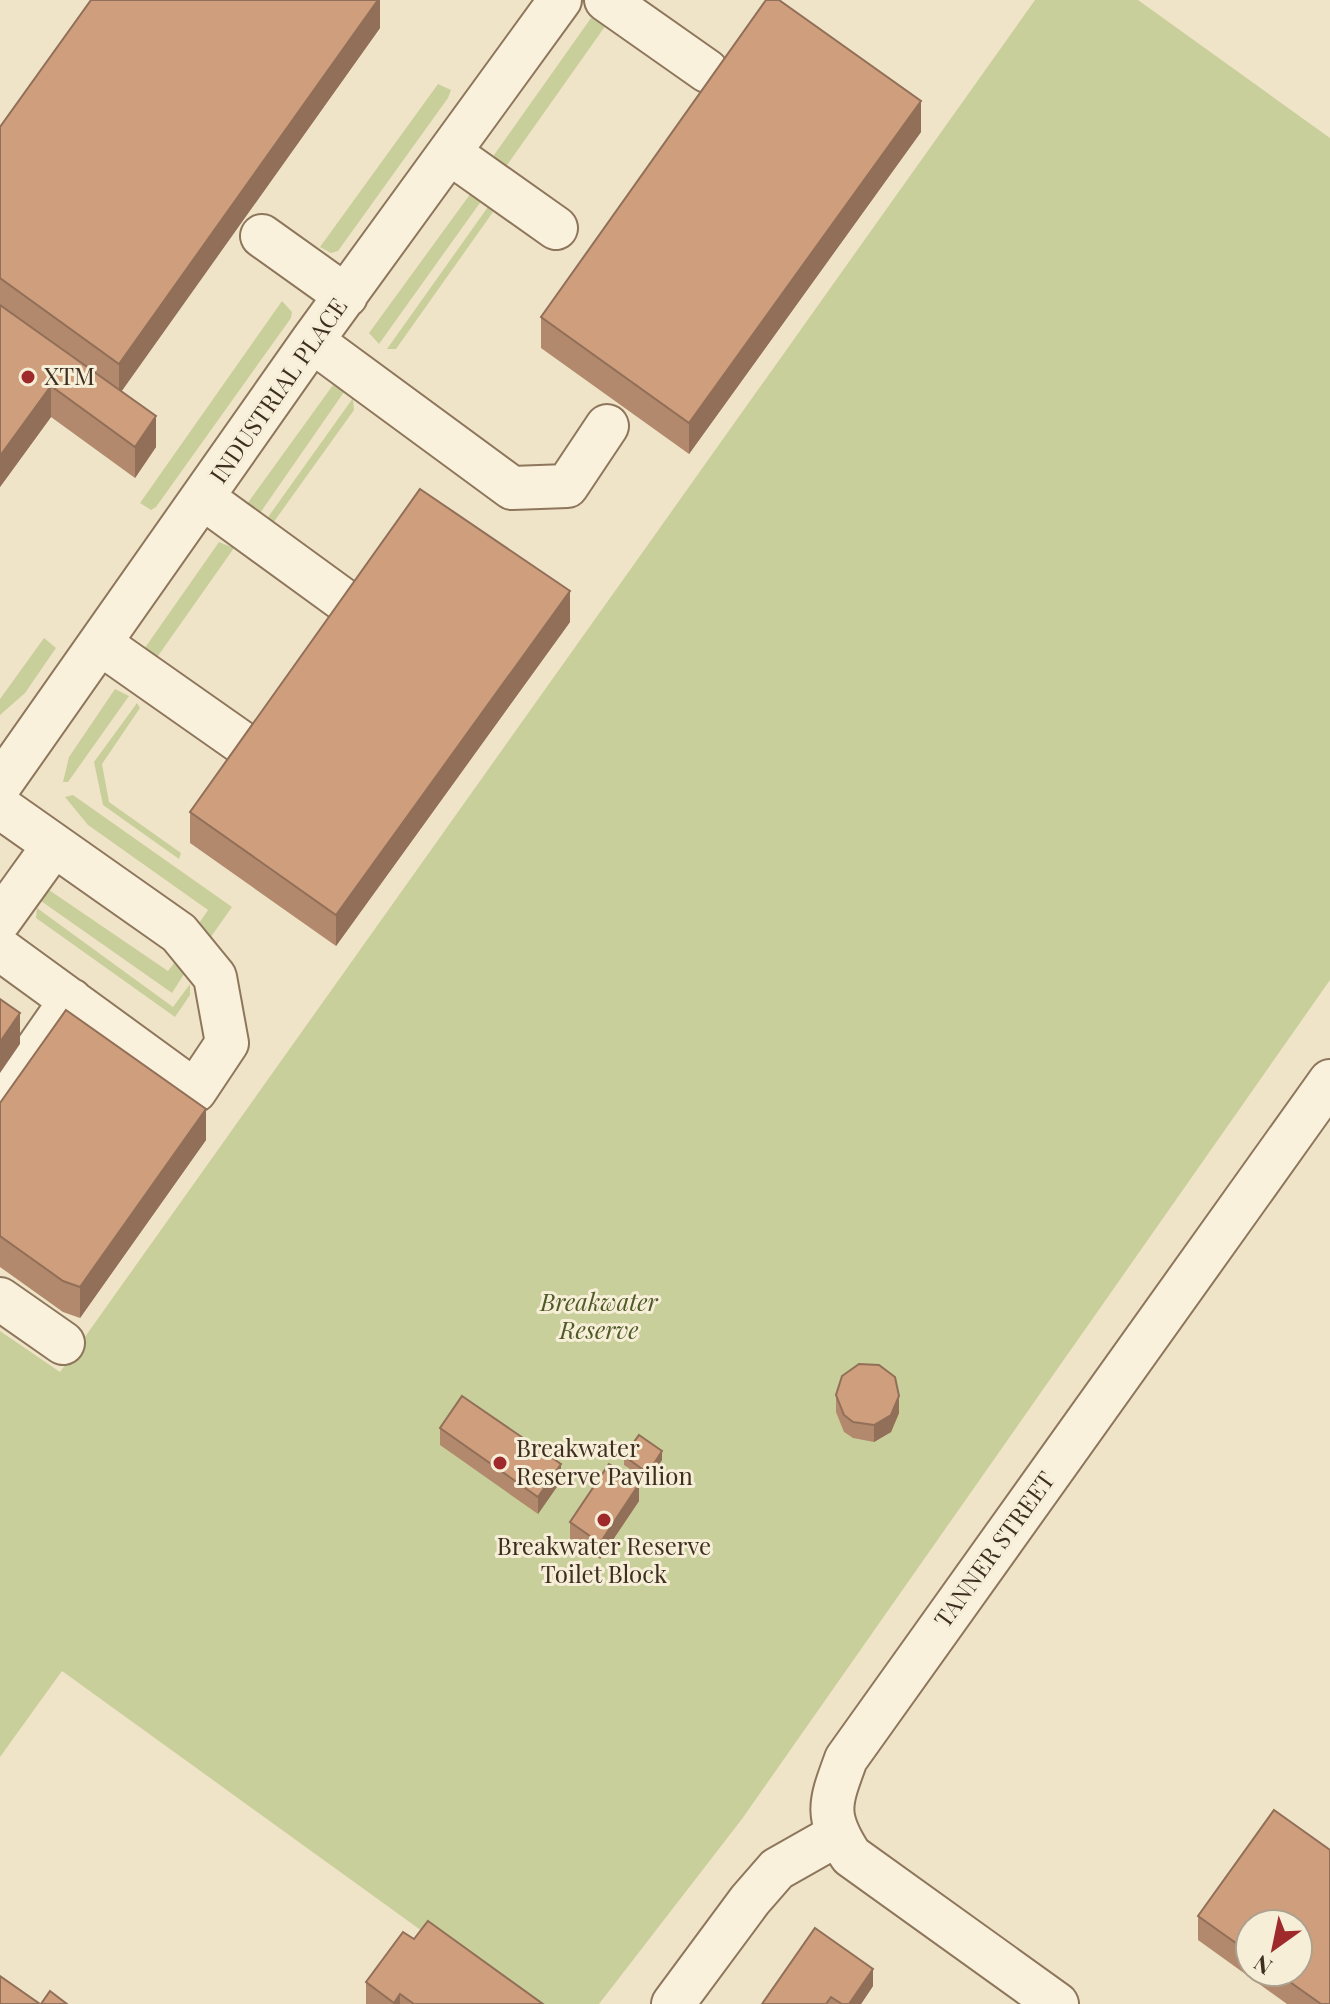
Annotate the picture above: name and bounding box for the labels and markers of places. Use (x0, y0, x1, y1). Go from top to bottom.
place label: XTM (44, 359, 95, 391)
marker: XTM (19, 368, 37, 386)
place label: Breakwater Reserve Pavilion (516, 1431, 693, 1491)
marker: Breakwater Reserve Pavilion (491, 1454, 509, 1472)
marker: Breakwater Reserve Toilet Block (595, 1511, 613, 1529)
place label: Breakwater Reserve Toilet Block (497, 1529, 711, 1589)

